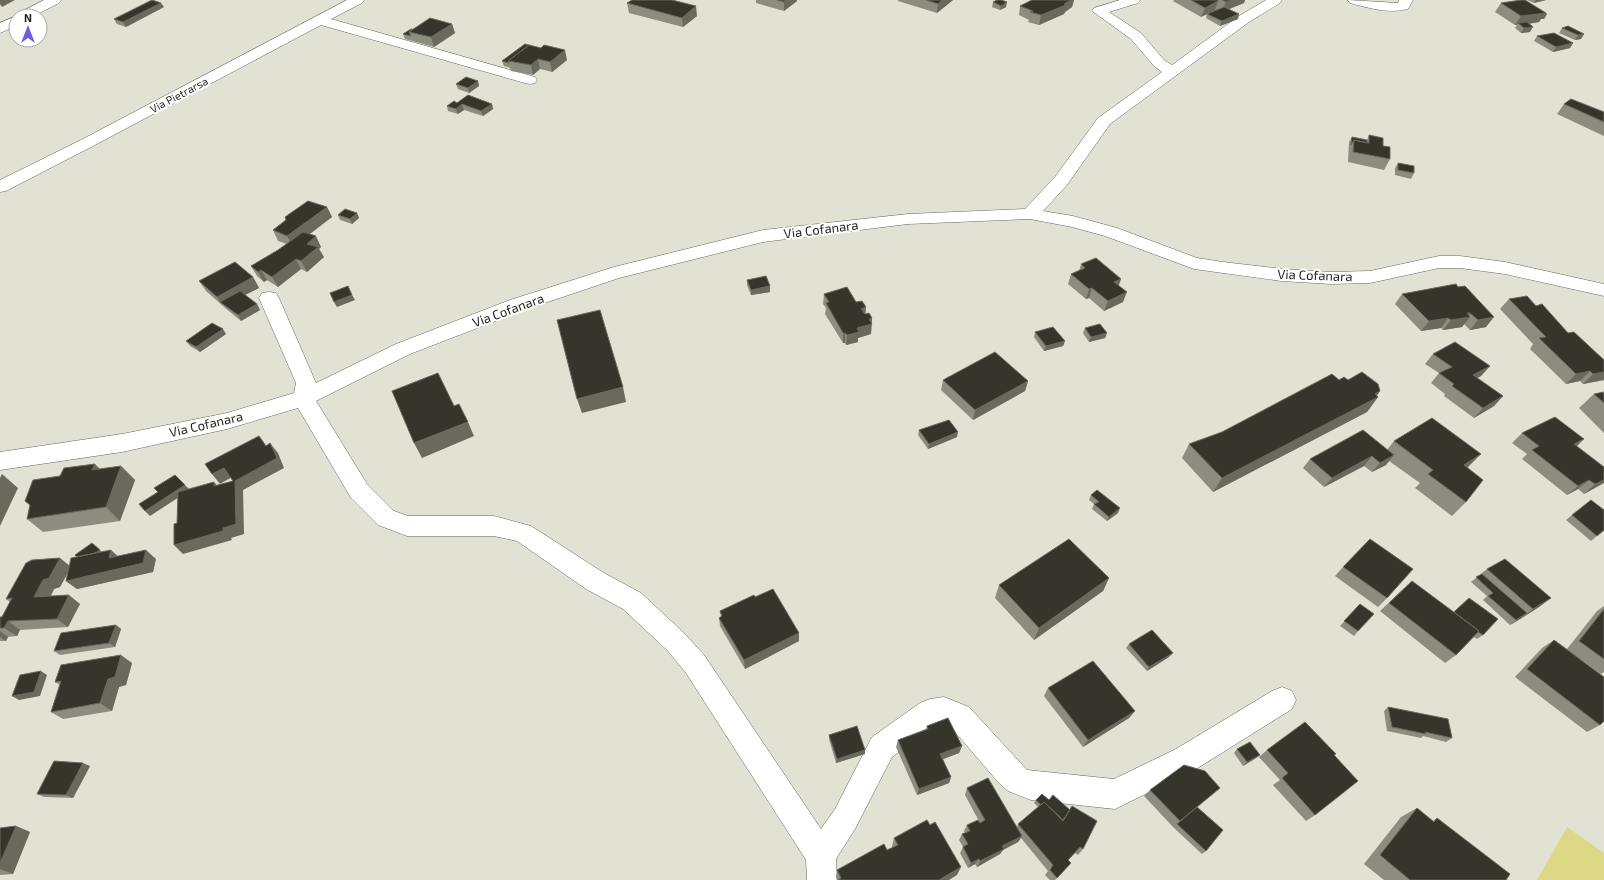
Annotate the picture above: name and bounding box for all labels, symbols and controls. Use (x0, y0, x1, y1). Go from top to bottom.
north arrow (8, 8, 48, 48)
text: N (24, 11, 32, 24)
street label: Via Pietrarsa (148, 74, 210, 115)
street label: Via Cofanara (783, 216, 859, 242)
street label: Via Cofanara (1277, 266, 1353, 284)
street label: Via Cofanara (470, 290, 546, 330)
street label: Via Cofanara (168, 408, 244, 440)

